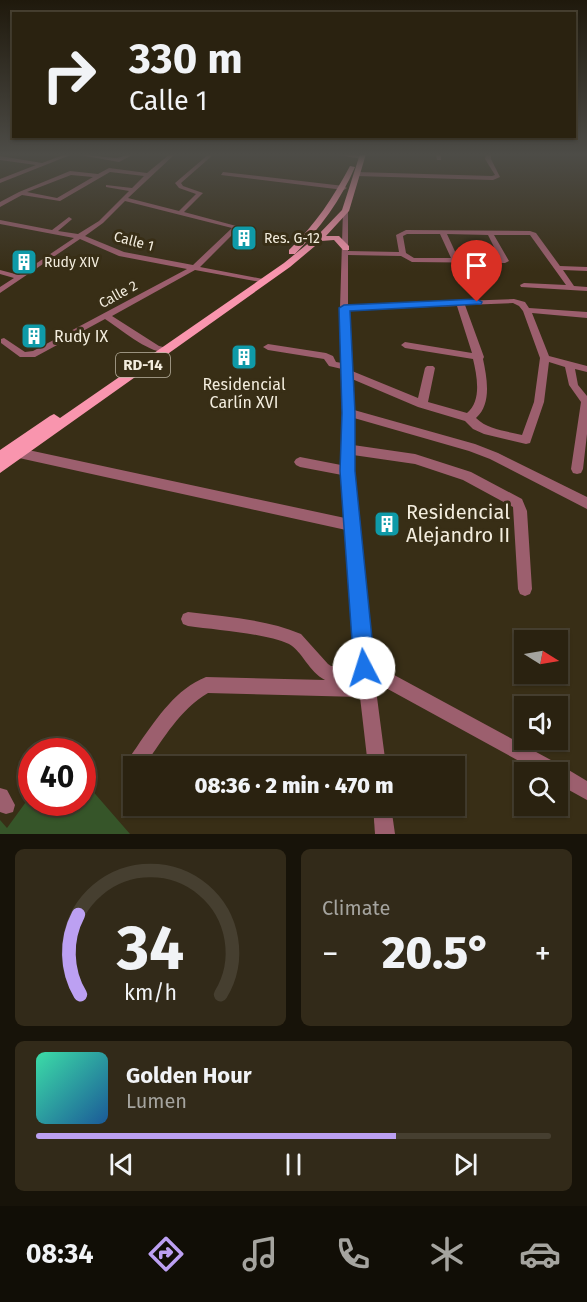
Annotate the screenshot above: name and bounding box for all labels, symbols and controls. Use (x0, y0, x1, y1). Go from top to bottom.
text: 330 m (129, 34, 243, 84)
icon: right (30, 36, 108, 114)
text: Calle 1 (129, 85, 208, 117)
building icon: Res. G-12 (229, 223, 259, 253)
street label: Calle 1 (112, 228, 156, 255)
place label: Res. G-12 (264, 230, 320, 247)
pin (451, 240, 502, 302)
building icon: Rudy XIV (9, 247, 39, 277)
icon: arrive (460, 249, 493, 282)
place label: Rudy XIV (44, 254, 99, 271)
street label: Calle 2 (96, 277, 141, 312)
building icon: Rudy IX (19, 321, 49, 351)
place label: Rudy IX (54, 327, 108, 346)
building icon: Residencial Carlín XVI (229, 342, 259, 372)
road number: RD-14 (116, 353, 170, 377)
place label: Residencial Carlín XVI (202, 375, 286, 412)
place label: Residencial Alejandro II (406, 500, 510, 547)
building icon: Residencial Alejandro II (372, 509, 402, 539)
north arrow (514, 630, 568, 684)
map controls (514, 630, 568, 816)
position arrow (332, 636, 396, 700)
button: sound (514, 696, 568, 750)
speed limit sign: 40 (18, 738, 96, 816)
button: search (514, 762, 568, 816)
text: 08:36 · 2 min · 470 m (194, 772, 394, 799)
text: Climate (322, 896, 390, 920)
text: 34 (116, 911, 184, 986)
text: 20.5° (382, 926, 491, 980)
text: − (322, 934, 339, 974)
text: + (535, 934, 551, 974)
text: km/h (124, 980, 177, 1006)
text: Golden Hour (126, 1062, 252, 1089)
text: Lumen (126, 1089, 187, 1113)
icon: previous (105, 1148, 138, 1181)
icon: pause (277, 1148, 310, 1181)
icon: next (449, 1148, 482, 1181)
icon: directions (145, 1233, 187, 1275)
icon: music (239, 1233, 281, 1275)
icon: phone (332, 1233, 374, 1275)
icon: climate (426, 1233, 468, 1275)
icon: car (519, 1233, 561, 1275)
text: 08:34 (26, 1238, 93, 1270)

